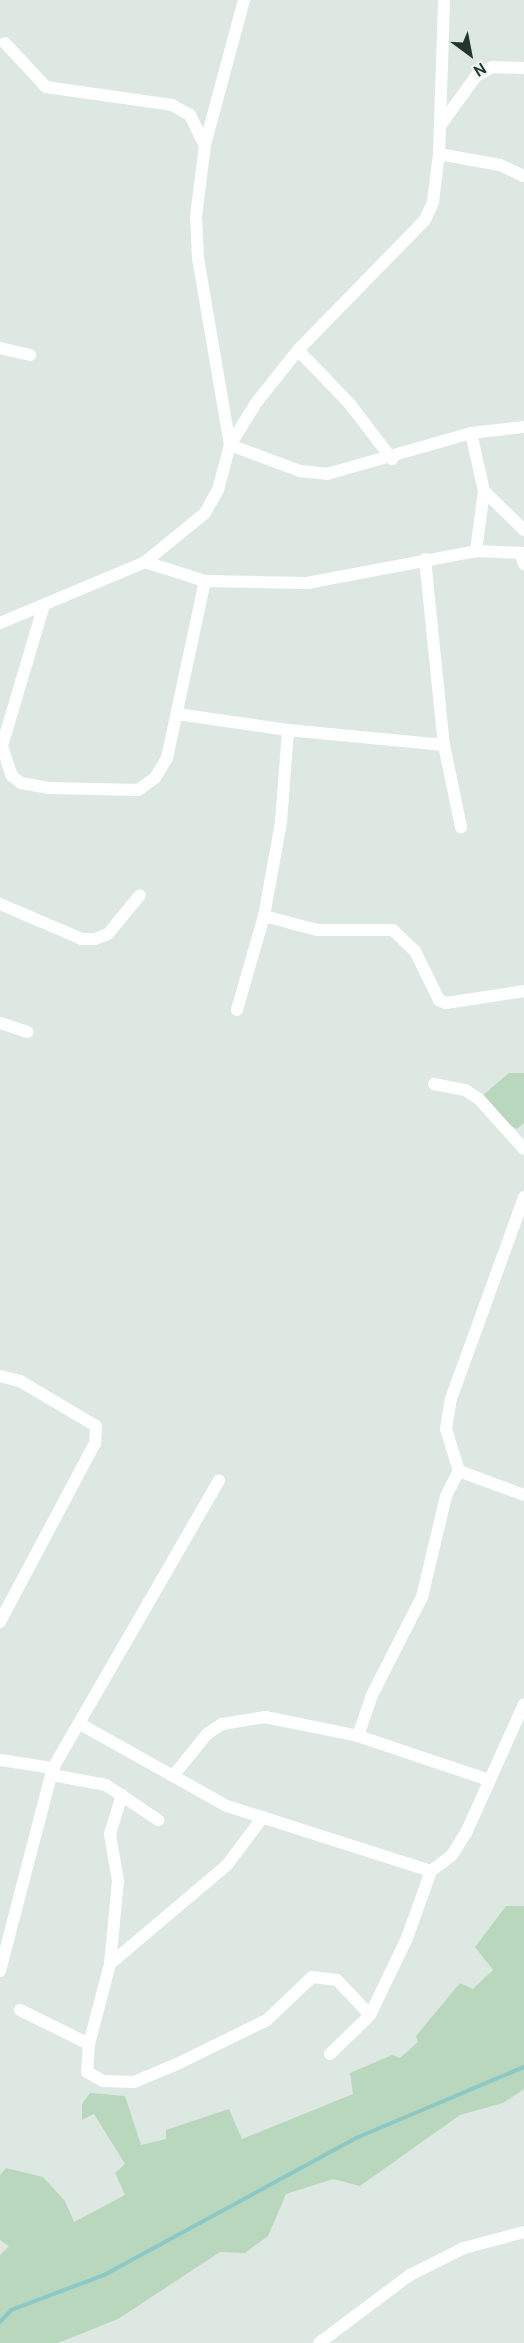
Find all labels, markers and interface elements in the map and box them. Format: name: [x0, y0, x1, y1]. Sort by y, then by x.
north arrow: [440, 24, 500, 84]
text: N: [470, 59, 490, 81]

